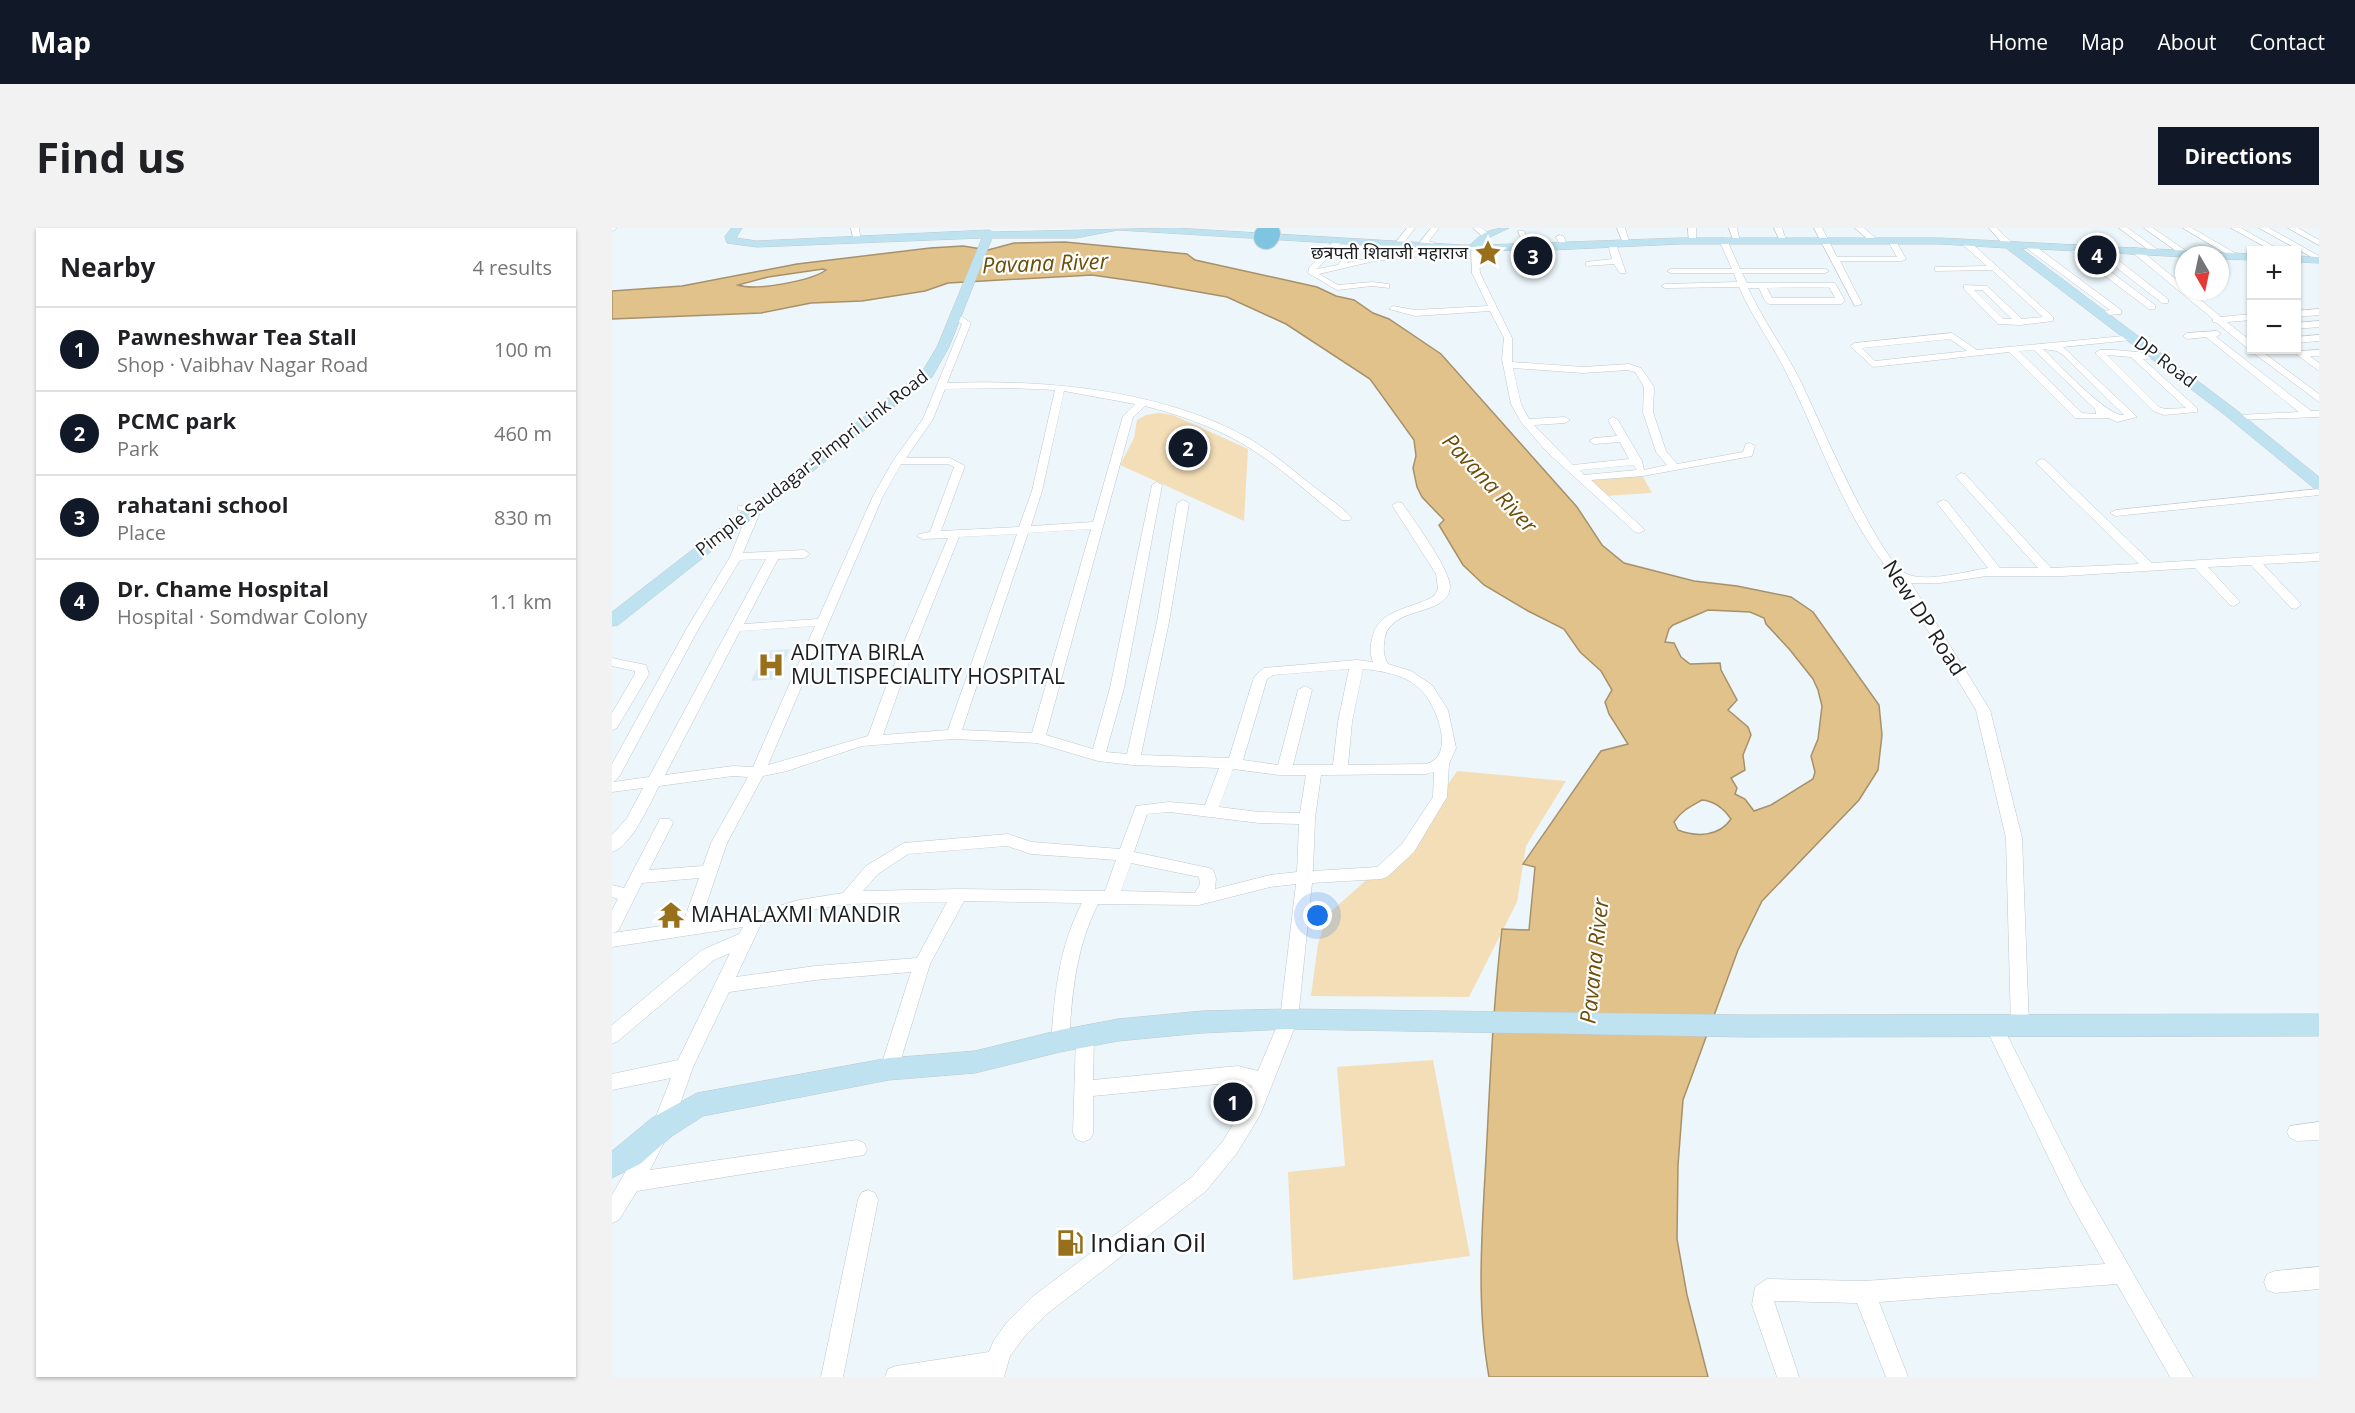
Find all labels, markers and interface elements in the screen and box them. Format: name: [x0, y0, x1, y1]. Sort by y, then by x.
text: Map: [30, 23, 91, 61]
text: Home: [1989, 28, 2048, 56]
text: Map: [2081, 28, 2124, 56]
text: About: [2157, 28, 2217, 56]
text: Contact: [2250, 28, 2325, 56]
button: Directions: [2158, 127, 2319, 185]
text: Find us: [36, 128, 185, 185]
pin: 4: [2078, 232, 2116, 278]
pin: 3: [1514, 234, 1552, 279]
place icon: छत्रपती शिवाजी महाराज: [1473, 238, 1503, 268]
place label: छत्रपती शिवाजी महाराज: [1311, 240, 1469, 264]
water label: Pavana River: [981, 245, 1110, 279]
north arrow: [2175, 246, 2229, 300]
map controls: [2247, 246, 2301, 354]
button: +: [2247, 246, 2301, 300]
text: Nearby: [60, 249, 155, 285]
text: 4 results: [472, 254, 552, 281]
button: −: [2247, 300, 2301, 354]
text: Pawneshwar Tea Stall: [117, 321, 357, 351]
street label: DP Road: [2130, 330, 2201, 392]
text: 1: [74, 336, 85, 363]
text: 100 m: [494, 336, 552, 363]
text: Shop · Vaibhav Nagar Road: [117, 351, 368, 378]
street label: Pimple Saudagar-Pimpri Link Road: [690, 364, 933, 561]
text: PCMC park: [117, 405, 236, 435]
text: 2: [74, 420, 85, 447]
text: 460 m: [494, 420, 552, 447]
pin: 2: [1168, 426, 1208, 470]
water label: Pavana River: [1437, 426, 1546, 540]
text: Park: [117, 435, 159, 462]
text: rahatani school: [117, 489, 288, 519]
text: 3: [74, 504, 85, 531]
text: 830 m: [494, 504, 552, 531]
text: Place: [117, 519, 166, 546]
street label: New DP Road: [1877, 554, 1973, 681]
text: Dr. Chame Hospital: [117, 573, 329, 603]
text: 4: [74, 588, 85, 615]
text: 1.1 km: [490, 588, 552, 615]
text: Hospital · Somdwar Colony: [117, 603, 367, 630]
place label: ADITYA BIRLA MULTISPECIALITY HOSPITAL: [791, 638, 1065, 690]
hospital icon: ADITYA BIRLA MULTISPECIALITY HOSPITAL: [756, 650, 786, 680]
water label: Pavana River: [1571, 895, 1615, 1025]
temple icon: MAHALAXMI MANDIR: [656, 900, 686, 930]
place label: MAHALAXMI MANDIR: [691, 900, 901, 928]
your location: [1303, 901, 1332, 930]
pin: 1: [1214, 1080, 1252, 1124]
place label: Indian Oil: [1090, 1224, 1206, 1260]
fuel station icon: Indian Oil: [1055, 1228, 1085, 1258]

